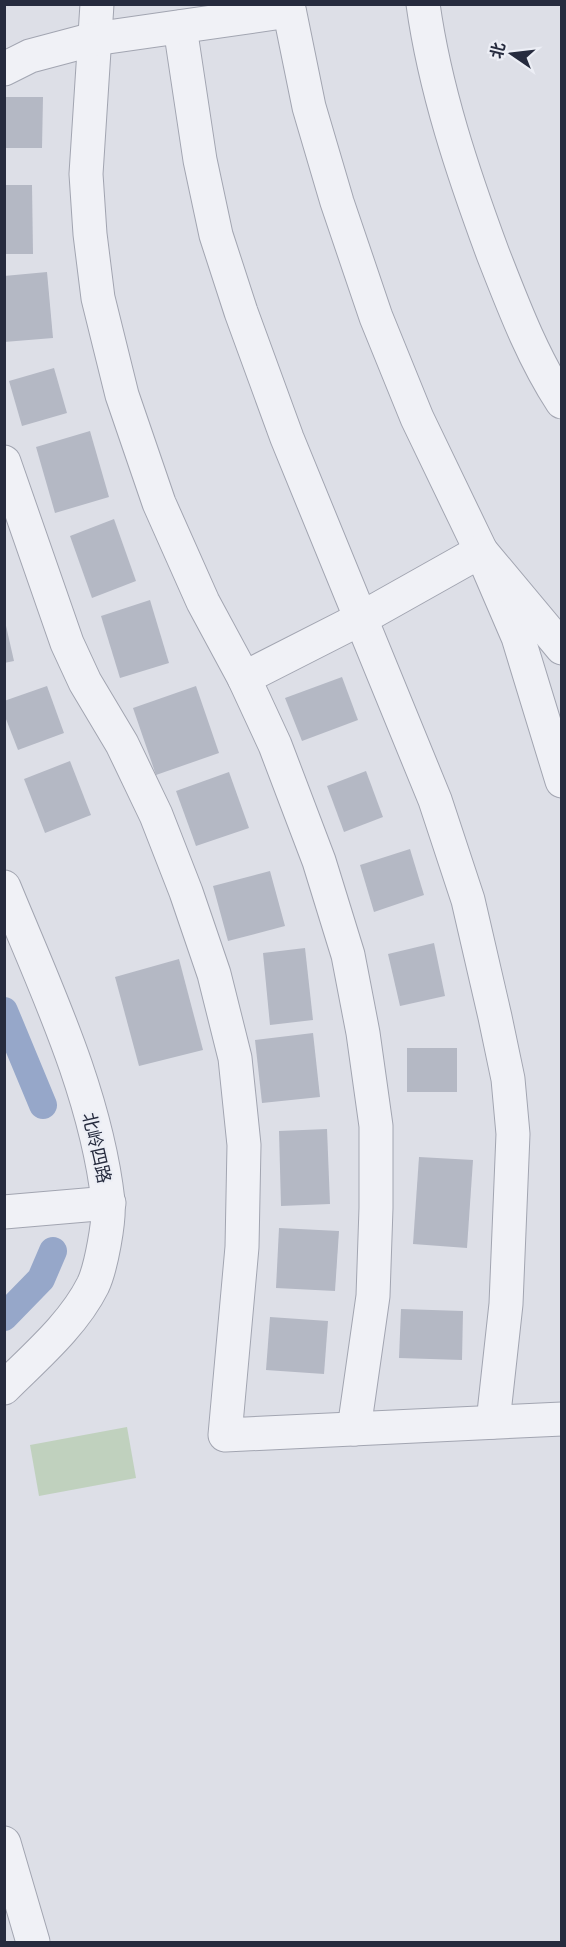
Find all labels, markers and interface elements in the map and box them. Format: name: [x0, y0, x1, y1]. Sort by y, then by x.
north arrow: [482, 24, 542, 84]
text: 北: [486, 40, 511, 61]
street label: 北岭四路: [76, 1110, 116, 1186]

